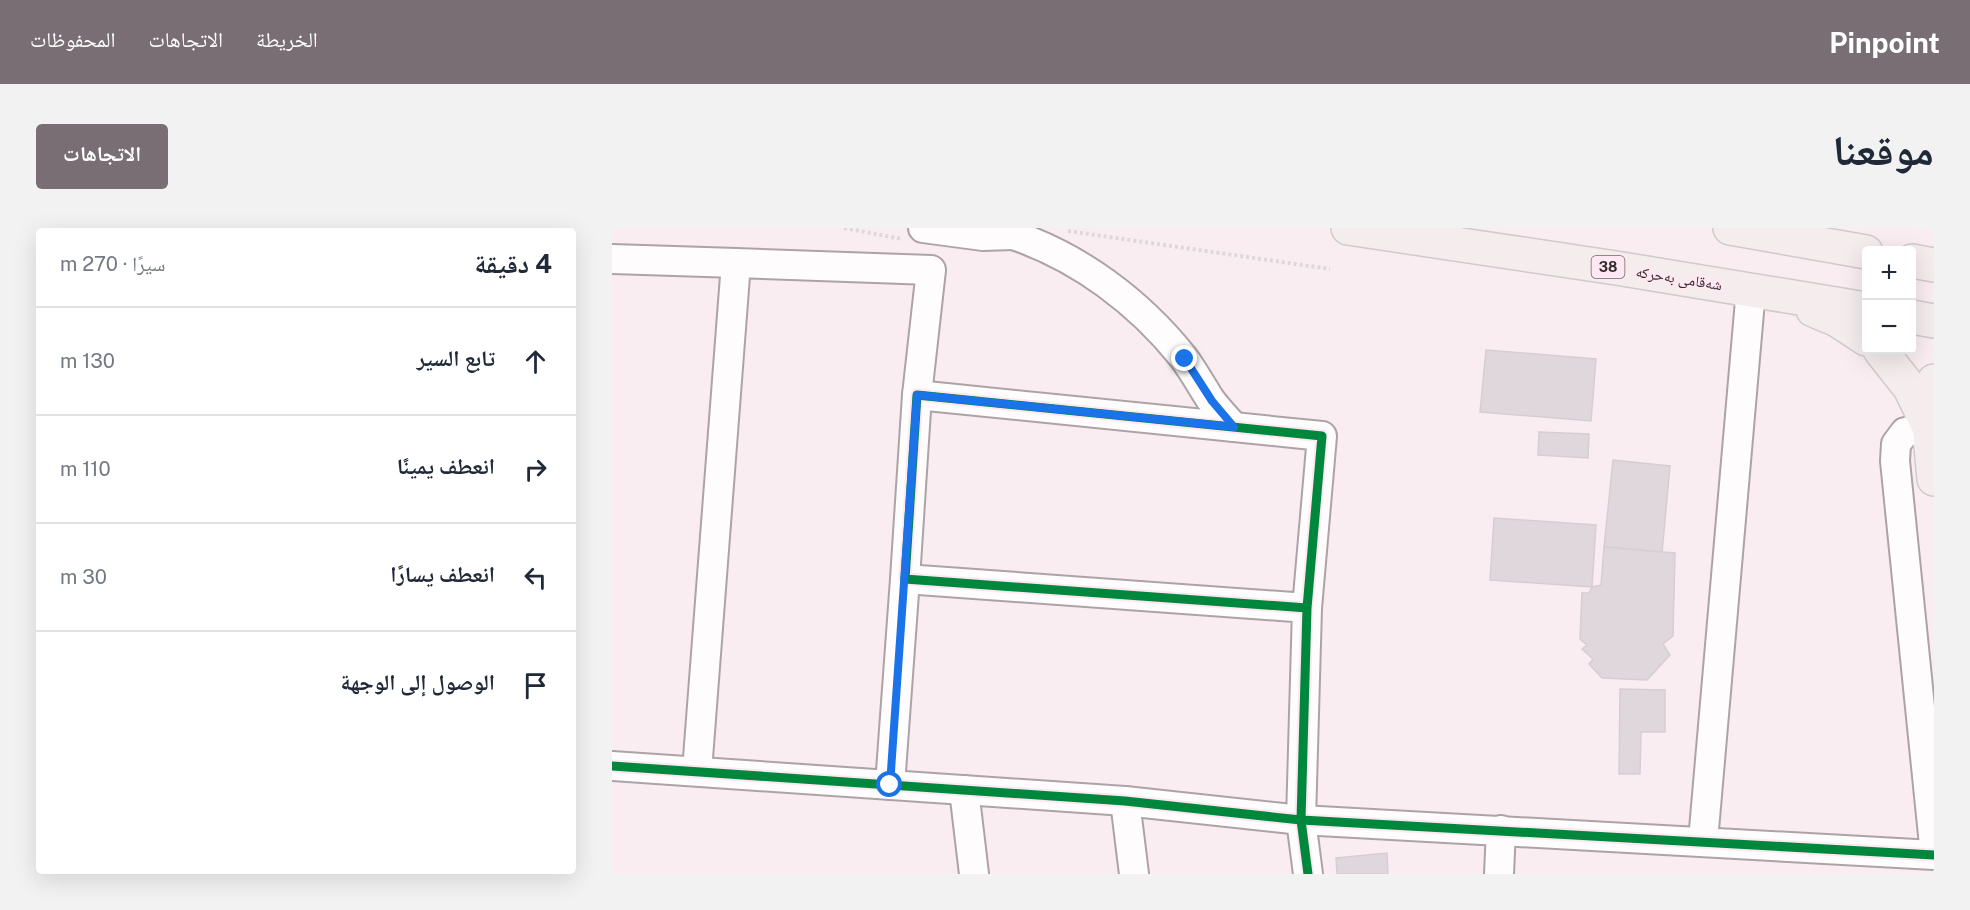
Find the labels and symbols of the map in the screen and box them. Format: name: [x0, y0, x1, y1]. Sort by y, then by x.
road number: 38: [1592, 256, 1624, 278]
street label: شەقامی بەحرکە: [1634, 263, 1723, 295]
route end: [1171, 345, 1197, 371]
route start: [876, 771, 902, 797]

